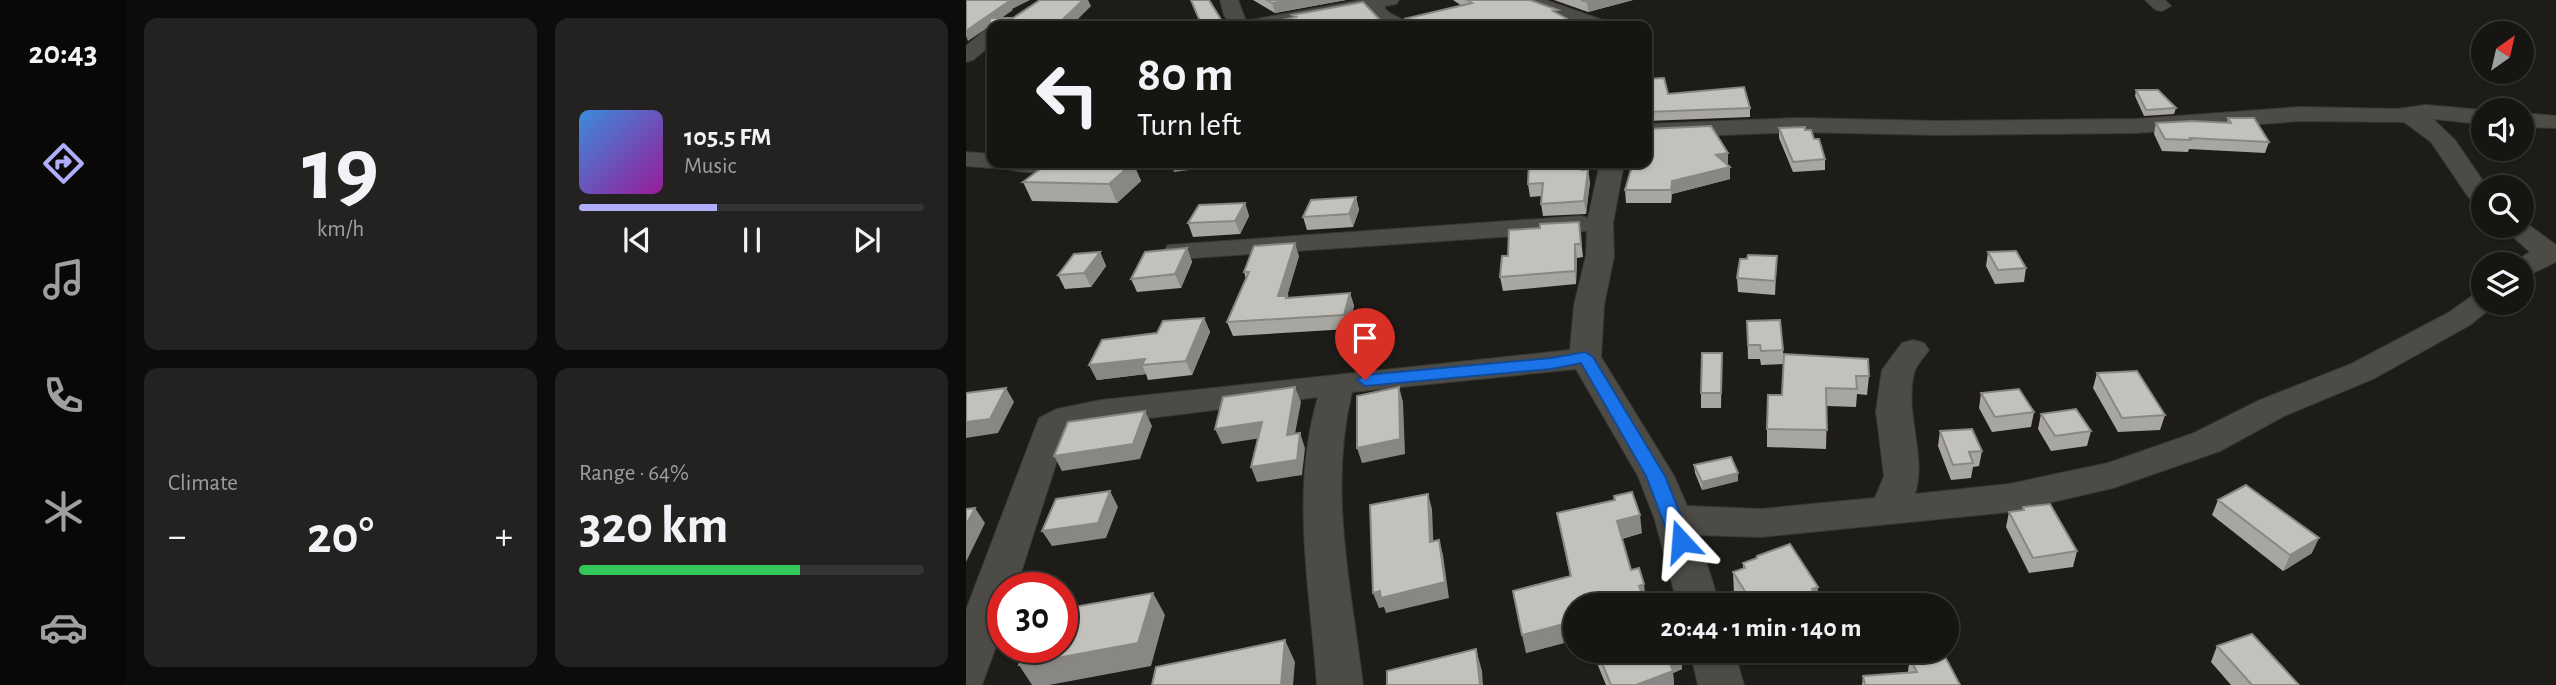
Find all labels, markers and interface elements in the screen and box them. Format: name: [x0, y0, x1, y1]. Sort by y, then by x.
north arrow: [2471, 21, 2534, 84]
map controls: [2471, 21, 2534, 315]
text: 20:43: [29, 37, 97, 69]
icon: left: [1022, 49, 1113, 140]
text: 80 m: [1137, 51, 1234, 100]
button: sound: [2471, 98, 2534, 161]
text: Turn left: [1137, 109, 1241, 141]
text: 105.5 FM: [684, 124, 772, 150]
text: 19: [302, 125, 379, 216]
icon: directions: [39, 139, 88, 188]
text: Music: [684, 155, 736, 178]
button: search: [2471, 175, 2534, 238]
text: km/h: [317, 218, 364, 241]
icon: previous: [618, 221, 656, 259]
icon: pause: [733, 221, 771, 259]
icon: next: [848, 221, 886, 259]
button: layers: [2471, 252, 2534, 315]
icon: music: [39, 255, 88, 304]
pin: [1335, 308, 1395, 380]
icon: arrive: [1346, 319, 1384, 357]
icon: phone: [39, 371, 88, 420]
text: Range · 64%: [579, 462, 689, 485]
text: Climate: [168, 472, 238, 495]
icon: climate: [39, 487, 88, 536]
text: 320 km: [579, 500, 729, 552]
position arrow: [1644, 504, 1718, 578]
text: 20°: [307, 510, 374, 562]
text: −: [168, 518, 186, 556]
text: +: [495, 518, 513, 556]
speed limit sign: 30: [987, 572, 1078, 663]
icon: car: [39, 603, 88, 652]
text: 20:44 · 1 min · 140 m: [1660, 615, 1862, 641]

